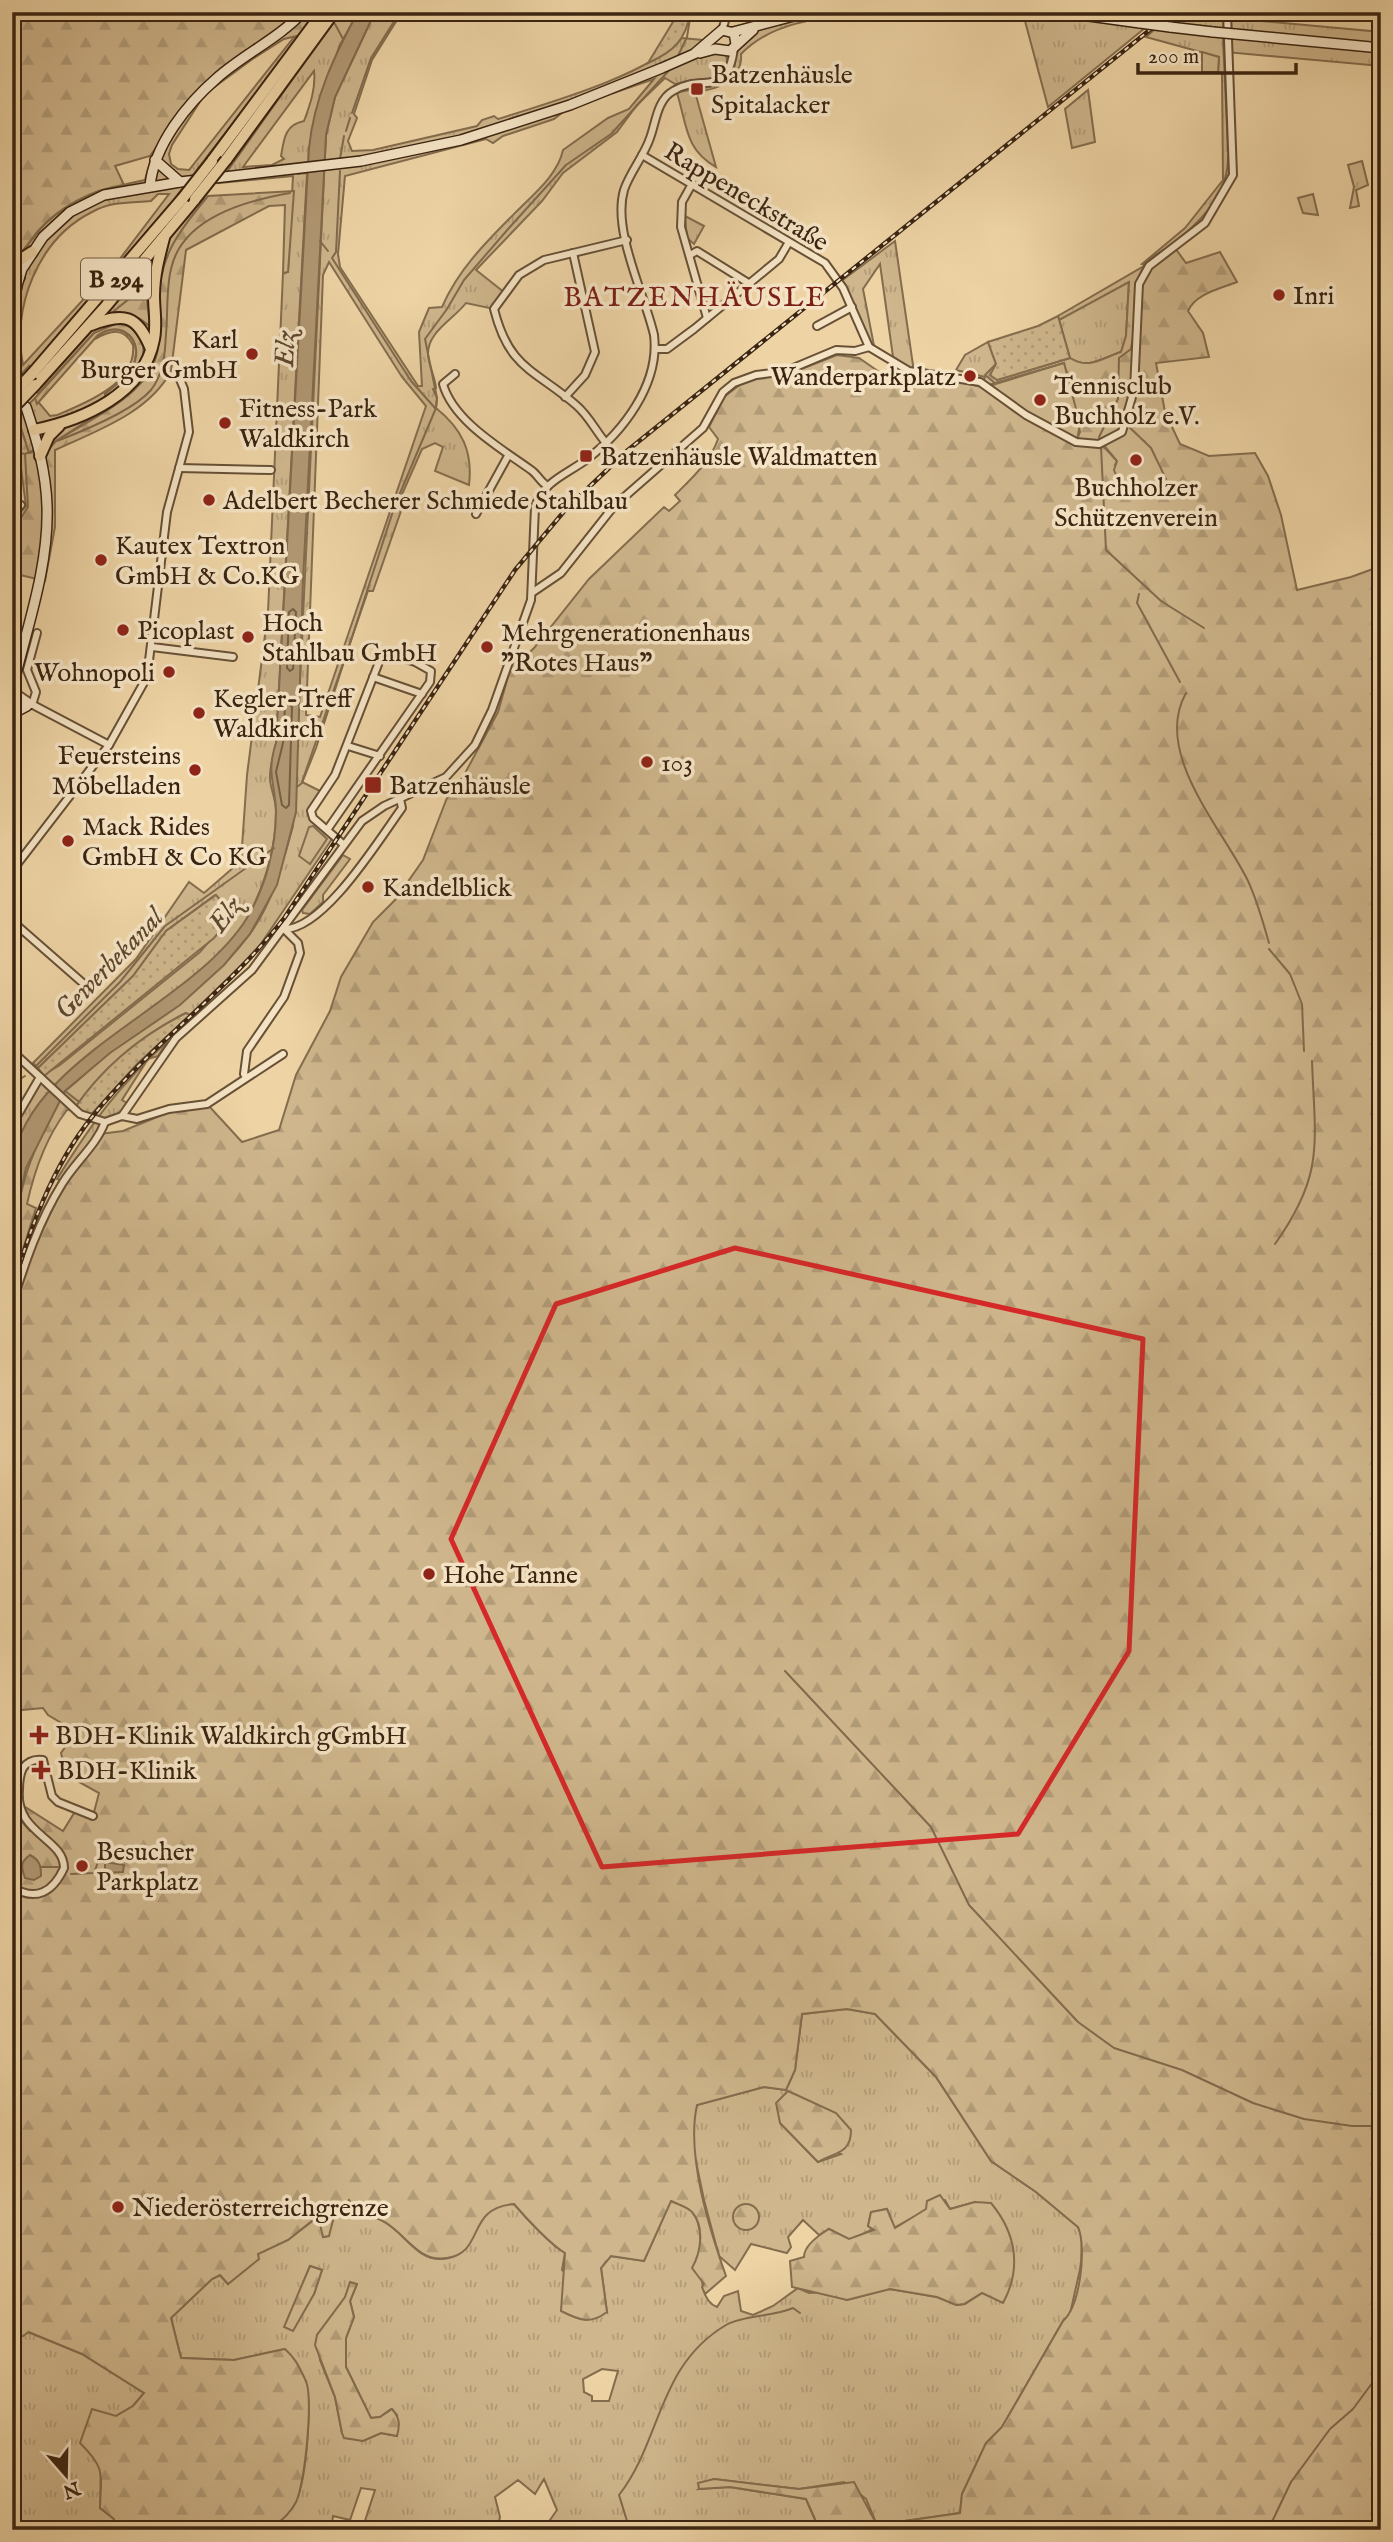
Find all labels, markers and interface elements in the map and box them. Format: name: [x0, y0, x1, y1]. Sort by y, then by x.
scale bar: [1138, 32, 1295, 76]
text: 200 m: [1148, 44, 1199, 71]
place label: Batzenhäusle Spitalacker: [711, 59, 853, 122]
marker: Batzenhäusle Spitalacker: [689, 81, 705, 97]
street label: Rappeneckstraße: [658, 135, 835, 259]
road number: B 294: [81, 258, 151, 300]
place label: Inri: [1293, 280, 1335, 313]
district label: BATZENHÄUSLE: [563, 281, 827, 316]
marker: Inri: [1271, 287, 1287, 303]
place label: Karl Burger GmbH: [80, 324, 239, 387]
water label: Elz: [268, 327, 305, 369]
marker: Karl Burger GmbH: [244, 346, 260, 362]
place label: Wanderparkplatz: [770, 361, 956, 394]
marker: Wanderparkplatz: [962, 368, 978, 384]
place label: Tennisclub Buchholz e.V.: [1054, 370, 1199, 433]
marker: Tennisclub Buchholz e.V.: [1032, 392, 1048, 408]
place label: Fitness-Park Waldkirch: [239, 393, 378, 456]
marker: Fitness-Park Waldkirch: [217, 415, 233, 431]
place label: Batzenhäusle Waldmatten: [600, 441, 878, 474]
marker: Batzenhäusle Waldmatten: [578, 448, 594, 464]
marker: Buchholzer Schützenverein: [1128, 452, 1144, 468]
place label: Buchholzer Schützenverein: [1054, 472, 1218, 535]
place label: Adelbert Becherer Schmiede Stahlbau: [222, 485, 628, 518]
marker: Adelbert Becherer Schmiede Stahlbau: [201, 492, 217, 508]
place label: Kautex Textron GmbH & Co.KG: [115, 530, 300, 593]
marker: Kautex Textron GmbH & Co.KG: [93, 552, 109, 568]
place label: Hoch Stahlbau GmbH: [262, 607, 437, 670]
place label: Picoplast: [137, 615, 235, 648]
place label: Mehrgenerationenhaus "Rotes Haus": [501, 617, 750, 680]
marker: Picoplast: [115, 622, 131, 638]
marker: Hoch Stahlbau GmbH: [240, 629, 256, 645]
marker: Mehrgenerationenhaus "Rotes Haus": [479, 639, 495, 655]
place label: Wohnopoli: [34, 657, 155, 690]
marker: Wohnopoli: [161, 664, 177, 680]
place label: Kegler-Treff Waldkirch: [213, 683, 355, 746]
marker: Kegler-Treff Waldkirch: [191, 705, 207, 721]
place label: Feuersteins Möbelladen: [52, 740, 181, 803]
place label: 103: [661, 747, 693, 780]
marker: 103: [639, 754, 655, 770]
marker: Feuersteins Möbelladen: [187, 762, 203, 778]
place label: Batzenhäusle: [389, 770, 531, 803]
marker: Batzenhäusle: [363, 775, 383, 795]
place label: Mack Rides GmbH & Co KG: [82, 811, 267, 874]
marker: Mack Rides GmbH & Co KG: [60, 833, 76, 849]
place label: Kandelblick: [382, 872, 513, 905]
marker: Kandelblick: [360, 879, 376, 895]
water label: Elz: [201, 888, 253, 941]
water label: Gewerbekanal: [48, 900, 173, 1028]
place label: Hohe Tanne: [443, 1559, 578, 1592]
marker: Hohe Tanne: [421, 1566, 437, 1582]
place label: BDH-Klinik Waldkirch gGmbH: [55, 1720, 407, 1753]
marker: BDH-Klinik Waldkirch gGmbH: [29, 1725, 49, 1745]
place label: BDH-Klinik: [57, 1755, 198, 1788]
marker: BDH-Klinik: [31, 1760, 51, 1780]
place label: Besucher Parkplatz: [96, 1836, 199, 1899]
marker: Besucher Parkplatz: [74, 1858, 90, 1874]
place label: Niederösterreichgrenze: [132, 2192, 389, 2225]
marker: Niederösterreichgrenze: [110, 2199, 126, 2215]
north arrow: [32, 2440, 102, 2510]
text: N: [59, 2475, 84, 2503]

